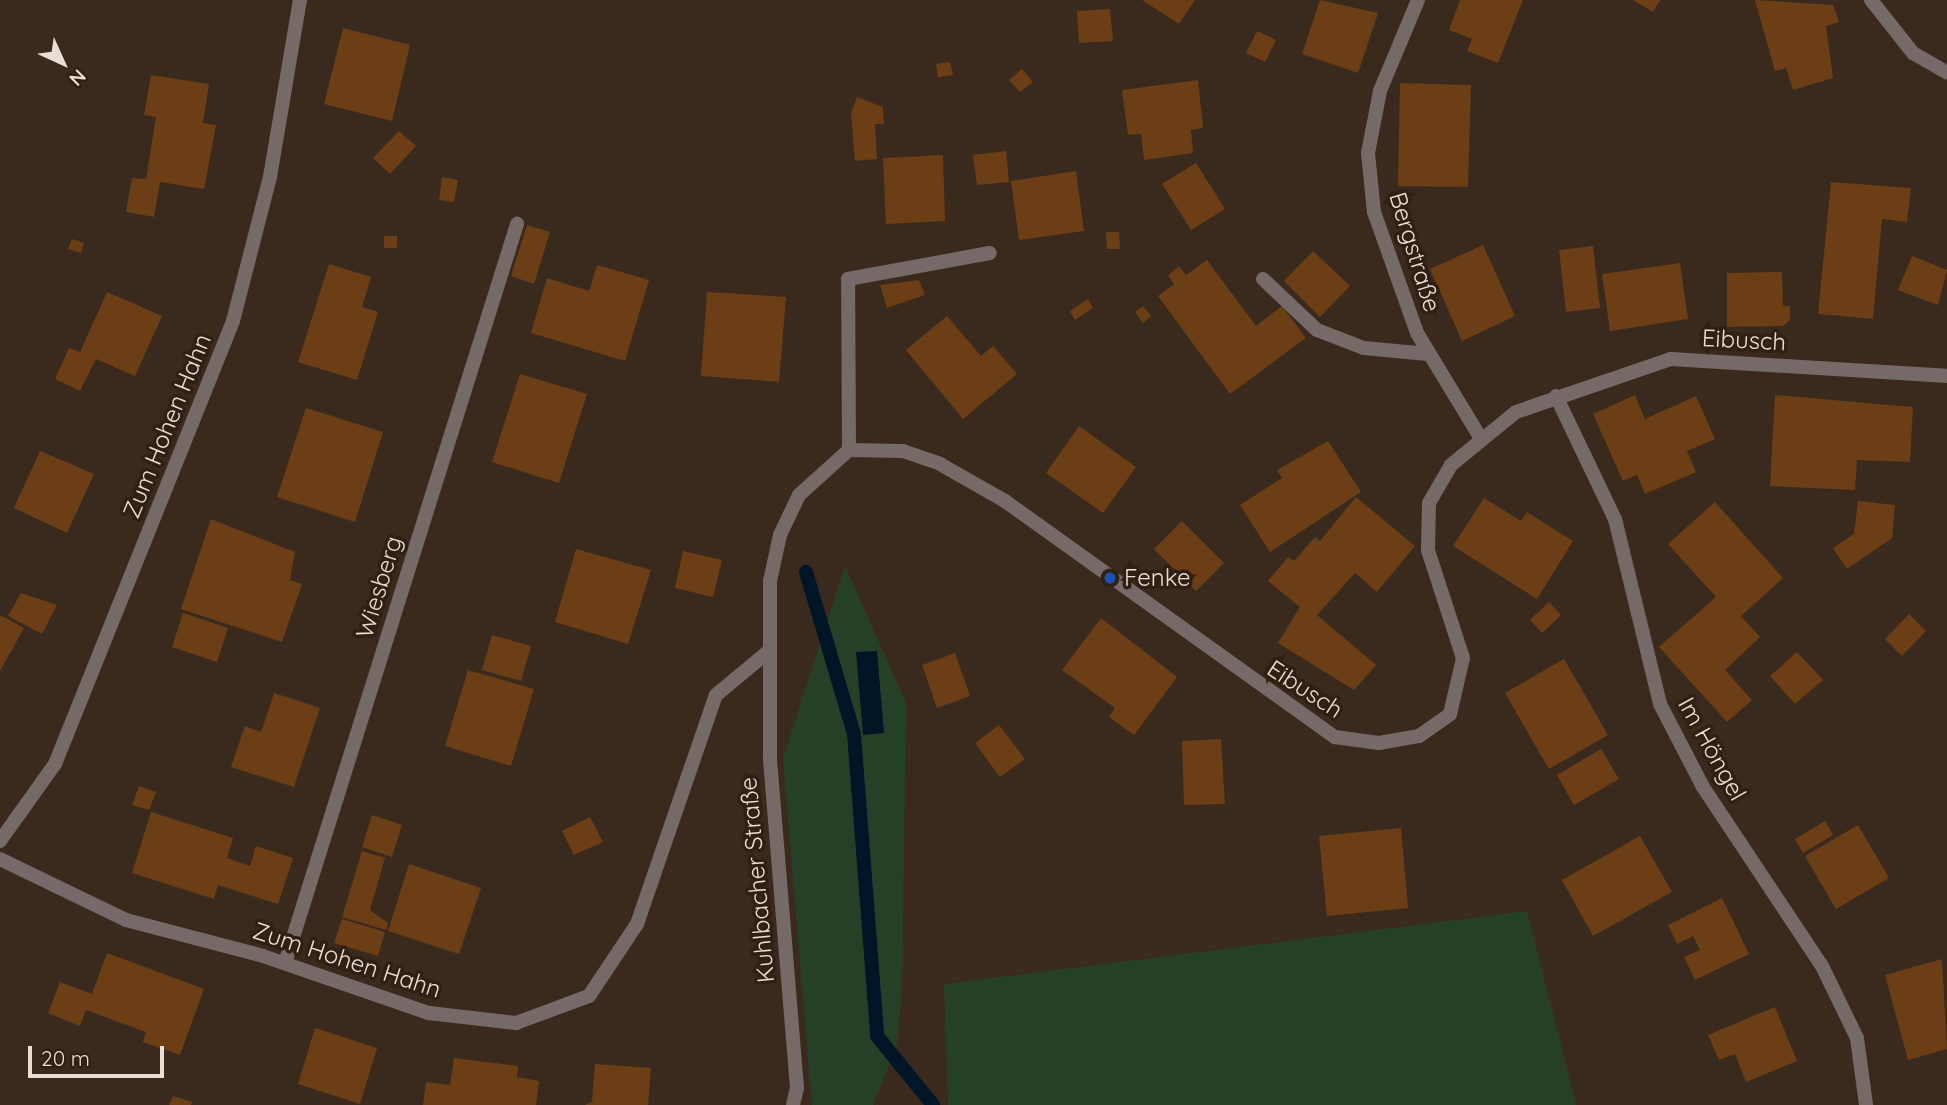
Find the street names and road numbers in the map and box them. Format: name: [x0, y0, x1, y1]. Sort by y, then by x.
street label: Bergstraße: [1383, 189, 1447, 315]
street label: Eibusch: [1701, 323, 1787, 357]
street label: Zum Hohen Hahn: [117, 330, 217, 522]
street label: Wiesberg: [350, 533, 408, 641]
street label: Eibusch: [1262, 654, 1348, 724]
street label: Im Höngel: [1672, 692, 1752, 806]
street label: Kuhlbacher Straße: [734, 776, 780, 984]
street label: Zum Hohen Hahn: [249, 916, 445, 1004]

